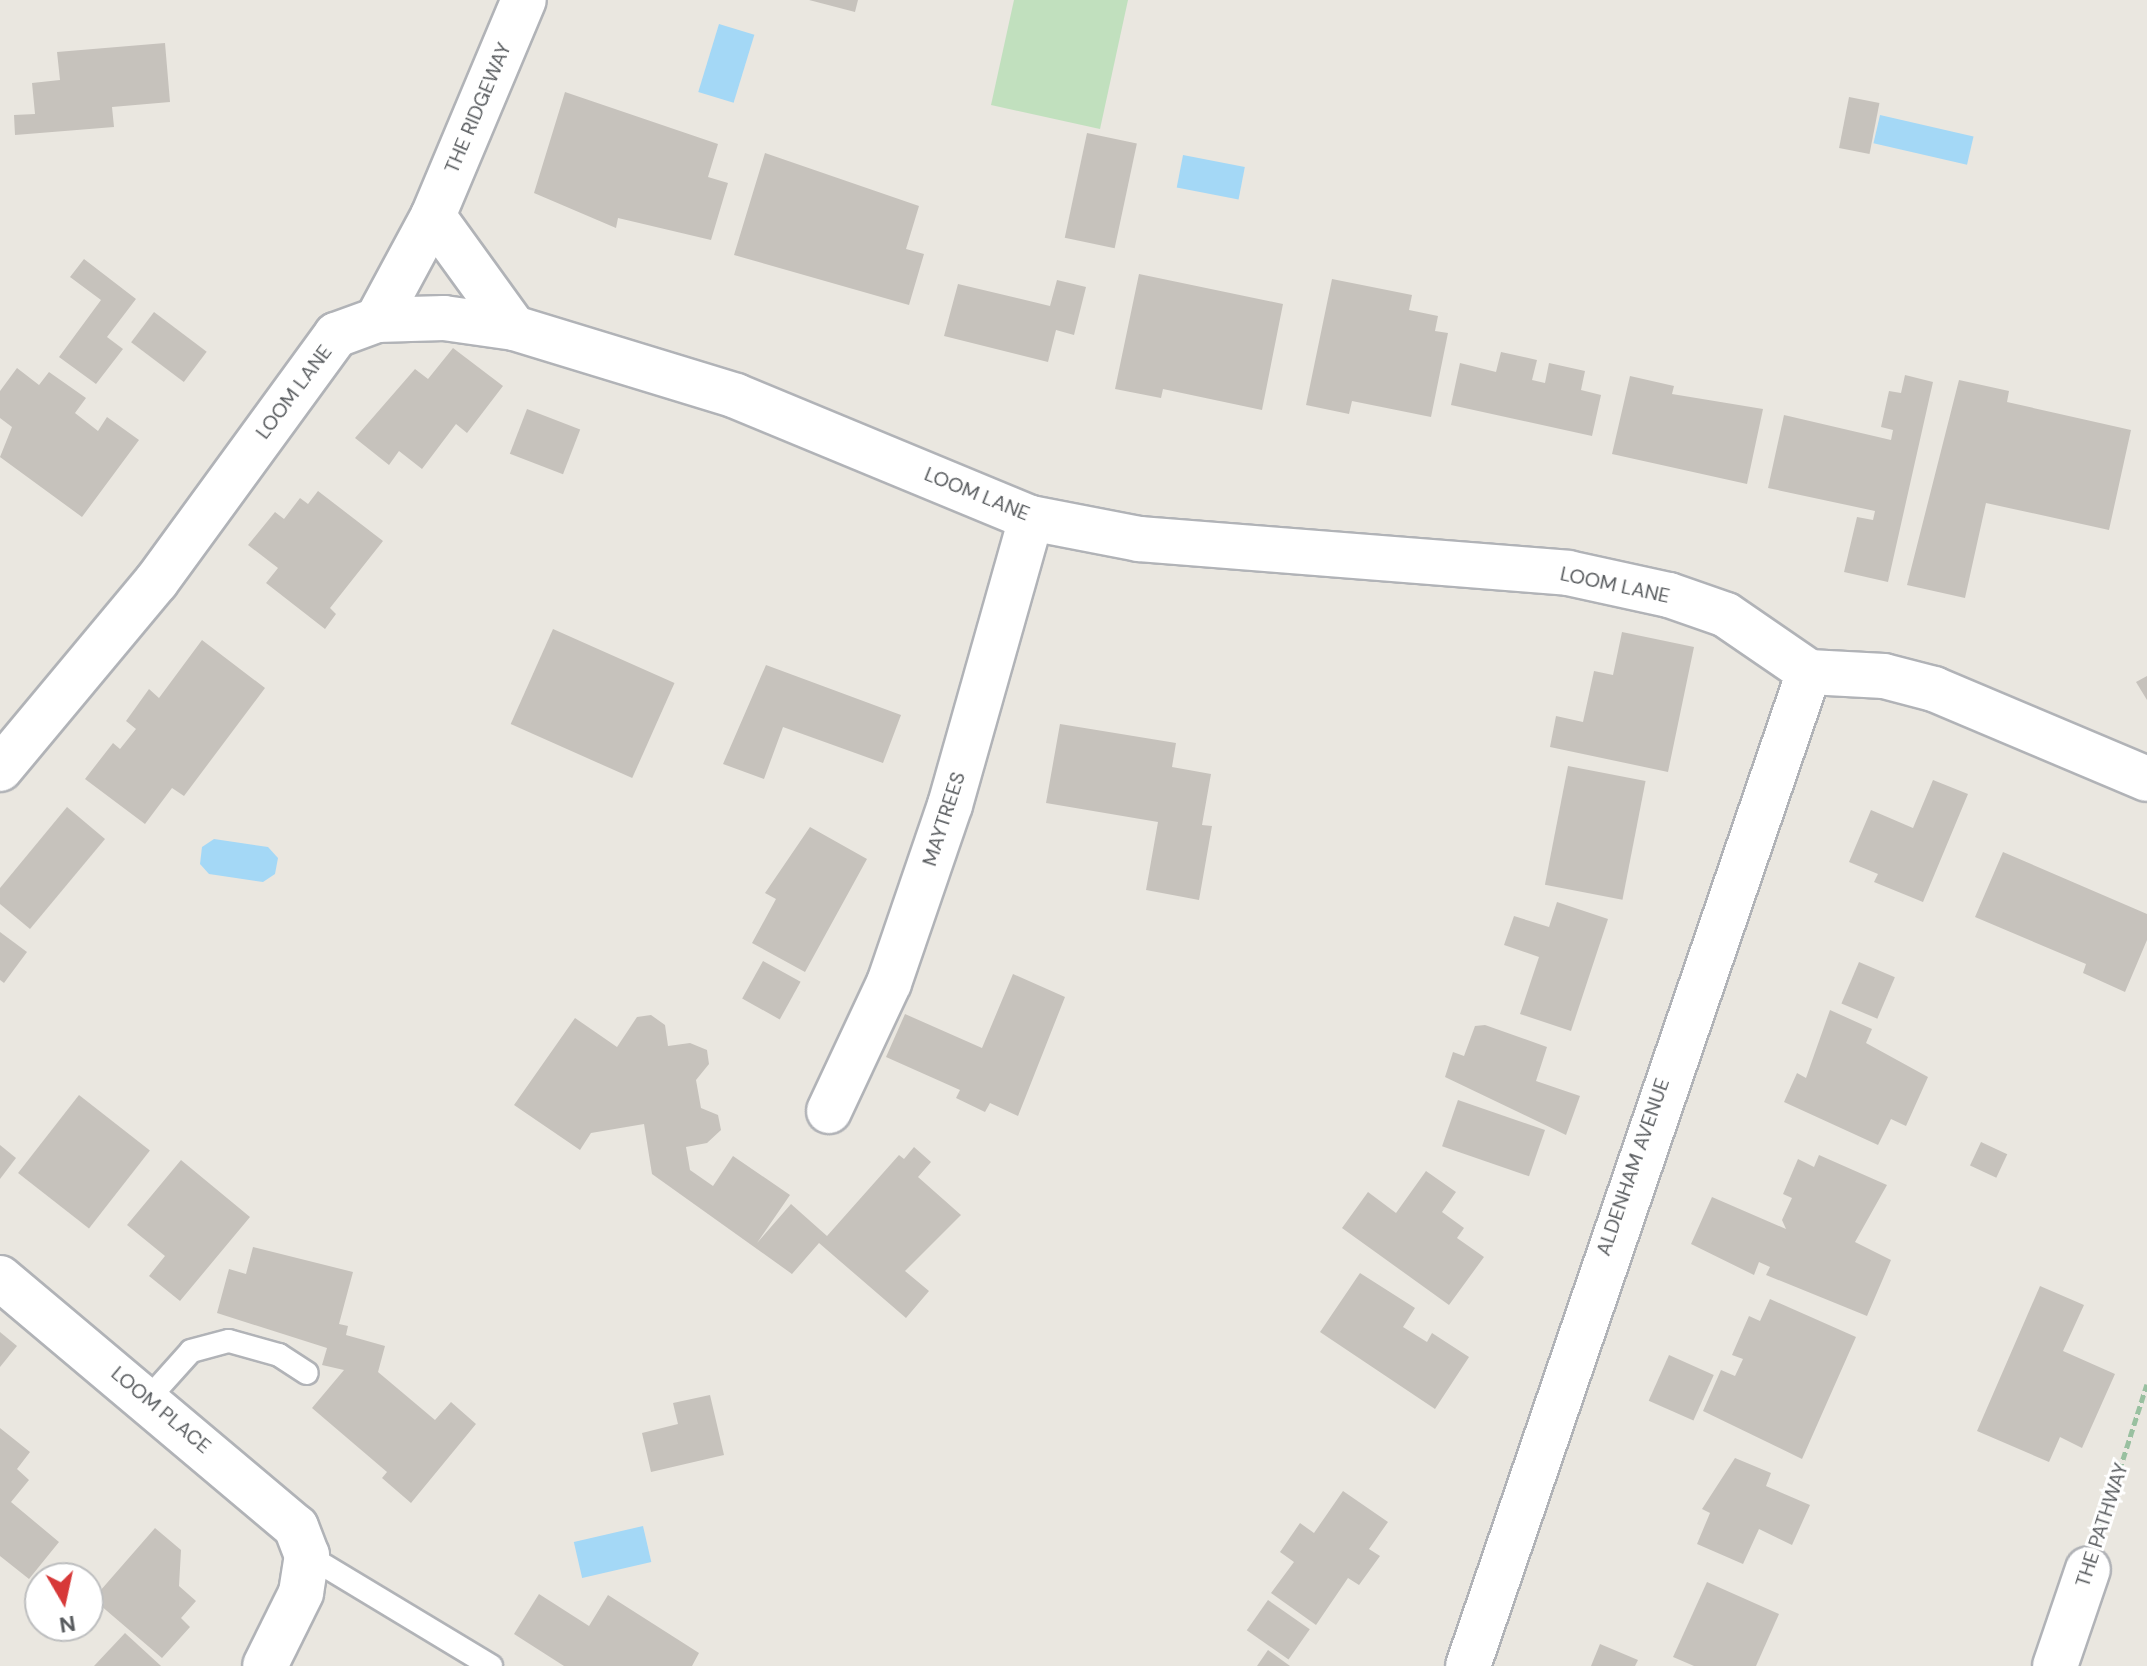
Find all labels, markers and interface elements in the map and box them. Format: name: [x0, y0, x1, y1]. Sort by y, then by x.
street label: THE RIDGEWAY: [440, 39, 516, 177]
street label: LOOM LANE: [251, 340, 337, 444]
street label: LOOM LANE: [921, 462, 1033, 526]
street label: LOOM LANE: [1558, 562, 1672, 608]
street label: MAYTREES: [918, 769, 970, 869]
street label: ALDENHAM AVENUE: [1591, 1075, 1675, 1259]
street label: LOOM PLACE: [106, 1361, 216, 1459]
street label: THE PATHWAY: [2071, 1460, 2133, 1590]
north arrow: [24, 1562, 104, 1642]
text: N: [57, 1609, 78, 1640]

